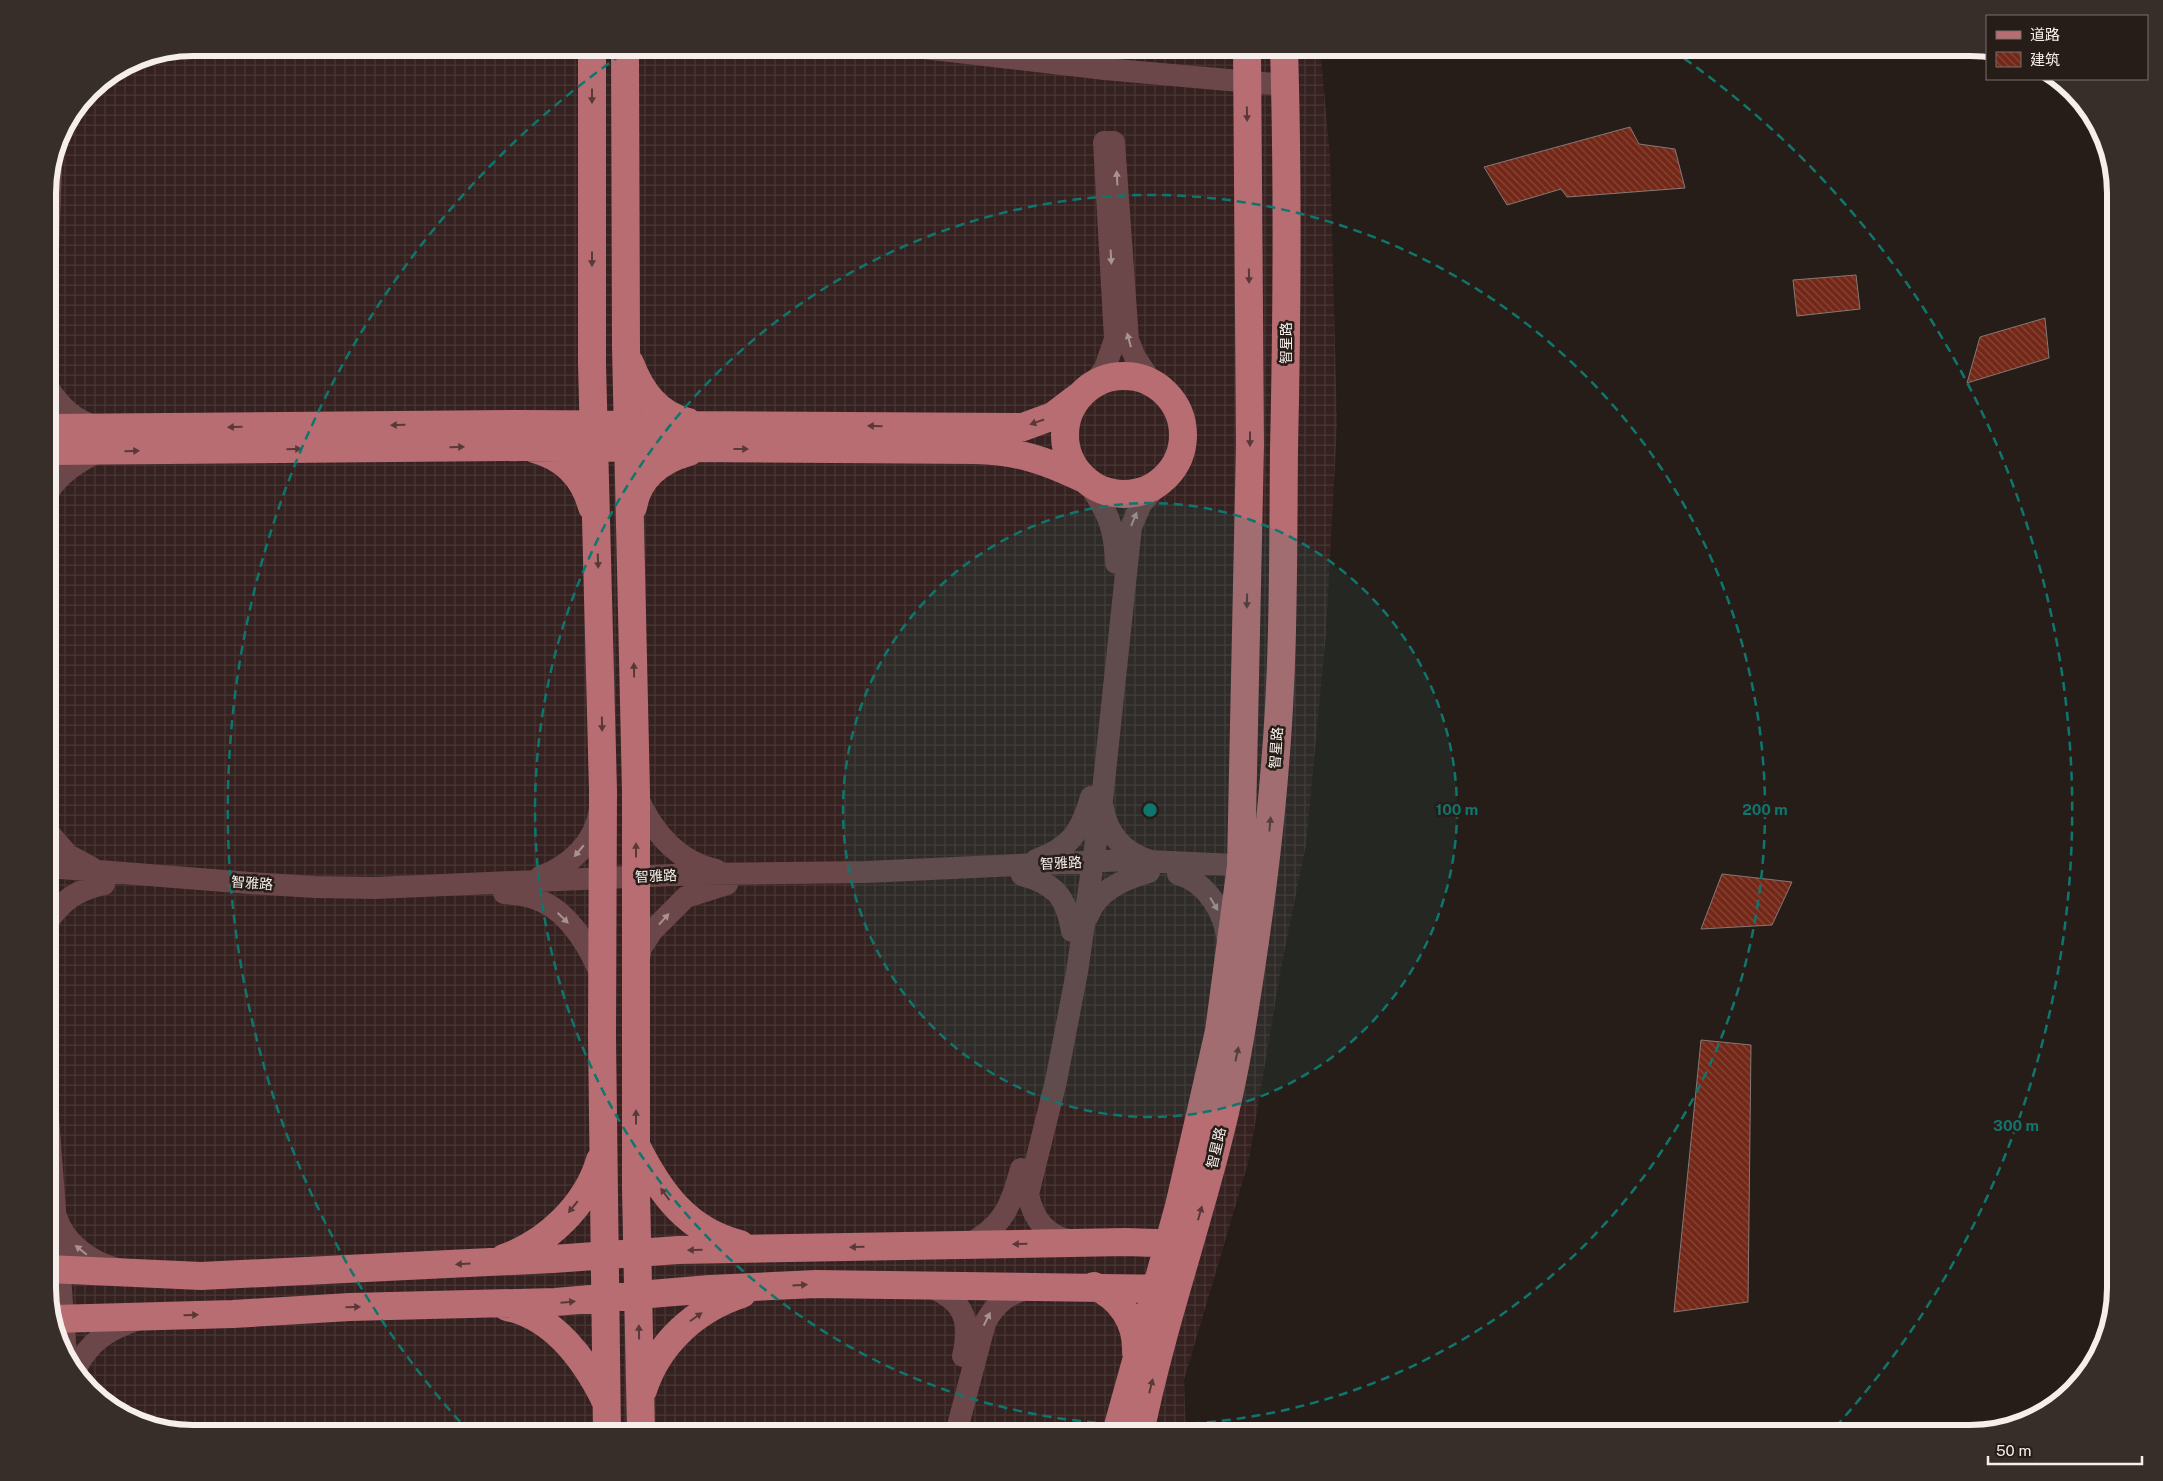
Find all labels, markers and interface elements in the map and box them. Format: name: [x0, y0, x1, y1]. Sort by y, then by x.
legend: [1986, 15, 2148, 80]
text: 道路: [2030, 26, 2060, 43]
text: 建筑: [2030, 51, 2060, 68]
one-way arrow: [588, 88, 596, 104]
one-way arrow: [1243, 106, 1251, 122]
one-way arrow: [1112, 170, 1120, 186]
one-way arrow: [1107, 249, 1115, 265]
one-way arrow: [588, 251, 596, 267]
one-way arrow: [1245, 268, 1253, 284]
street label: 智星路: [1278, 322, 1294, 364]
one-way arrow: [1125, 333, 1133, 348]
one-way arrow: [1029, 418, 1044, 426]
one-way arrow: [390, 421, 406, 429]
one-way arrow: [867, 422, 883, 430]
one-way arrow: [227, 423, 243, 431]
one-way arrow: [1246, 431, 1254, 447]
one-way arrow: [449, 443, 465, 451]
one-way arrow: [286, 445, 302, 453]
one-way arrow: [734, 445, 750, 453]
one-way arrow: [124, 447, 140, 455]
one-way arrow: [1131, 512, 1139, 526]
one-way arrow: [594, 553, 602, 569]
one-way arrow: [1243, 593, 1251, 609]
one-way arrow: [629, 662, 637, 678]
one-way arrow: [598, 716, 606, 732]
street label: 智星路: [1267, 726, 1285, 770]
centre of rings: [1141, 801, 1159, 819]
text: 100 m: [1436, 801, 1478, 818]
text: 200 m: [1742, 801, 1788, 818]
one-way arrow: [1266, 816, 1274, 832]
one-way arrow: [632, 842, 640, 858]
one-way arrow: [573, 845, 584, 858]
street label: 智雅路: [1040, 854, 1082, 872]
street label: 智雅路: [635, 867, 677, 885]
street label: 智雅路: [230, 874, 274, 892]
one-way arrow: [1210, 897, 1219, 910]
one-way arrow: [557, 912, 569, 924]
one-way arrow: [658, 912, 669, 925]
one-way arrow: [1233, 1047, 1241, 1062]
one-way arrow: [632, 1109, 640, 1125]
text: 300 m: [1993, 1117, 2039, 1134]
street label: 智星路: [1203, 1126, 1229, 1170]
one-way arrow: [659, 1188, 670, 1201]
one-way arrow: [568, 1201, 579, 1214]
one-way arrow: [1196, 1205, 1204, 1220]
one-way arrow: [1011, 1240, 1027, 1248]
one-way arrow: [849, 1243, 865, 1251]
one-way arrow: [74, 1244, 87, 1255]
one-way arrow: [686, 1246, 702, 1254]
one-way arrow: [454, 1260, 470, 1268]
one-way arrow: [792, 1280, 808, 1288]
one-way arrow: [560, 1297, 576, 1305]
one-way arrow: [345, 1303, 361, 1311]
one-way arrow: [183, 1311, 199, 1319]
one-way arrow: [689, 1312, 703, 1322]
one-way arrow: [983, 1312, 991, 1326]
one-way arrow: [635, 1324, 643, 1340]
one-way arrow: [1148, 1379, 1156, 1394]
scale bar: [1988, 1434, 2142, 1466]
text: 50 m: [1996, 1442, 2031, 1459]

